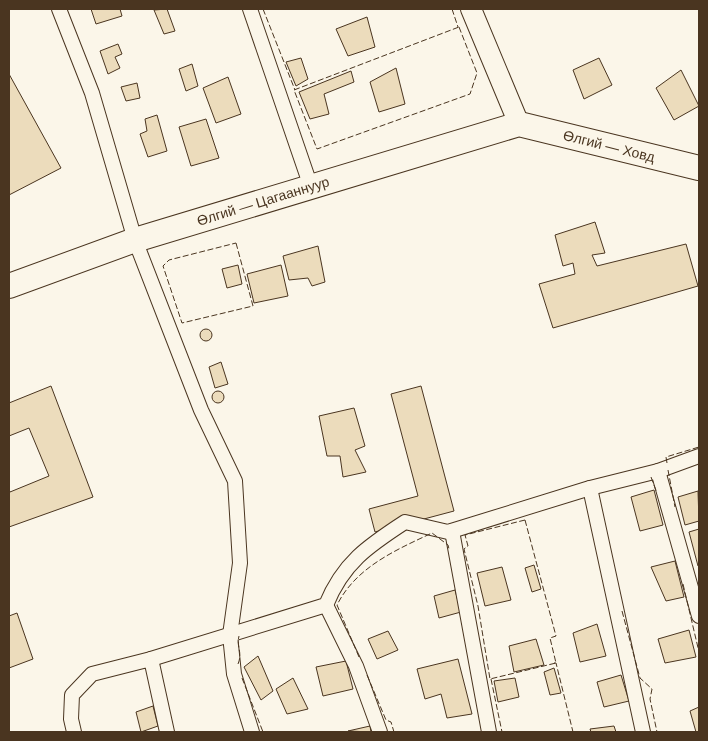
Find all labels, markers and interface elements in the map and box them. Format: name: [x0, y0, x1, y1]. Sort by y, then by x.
street label: Өлгий — Ховд: [561, 127, 657, 165]
street label: Өлгий — Цагааннуур: [195, 173, 331, 229]

